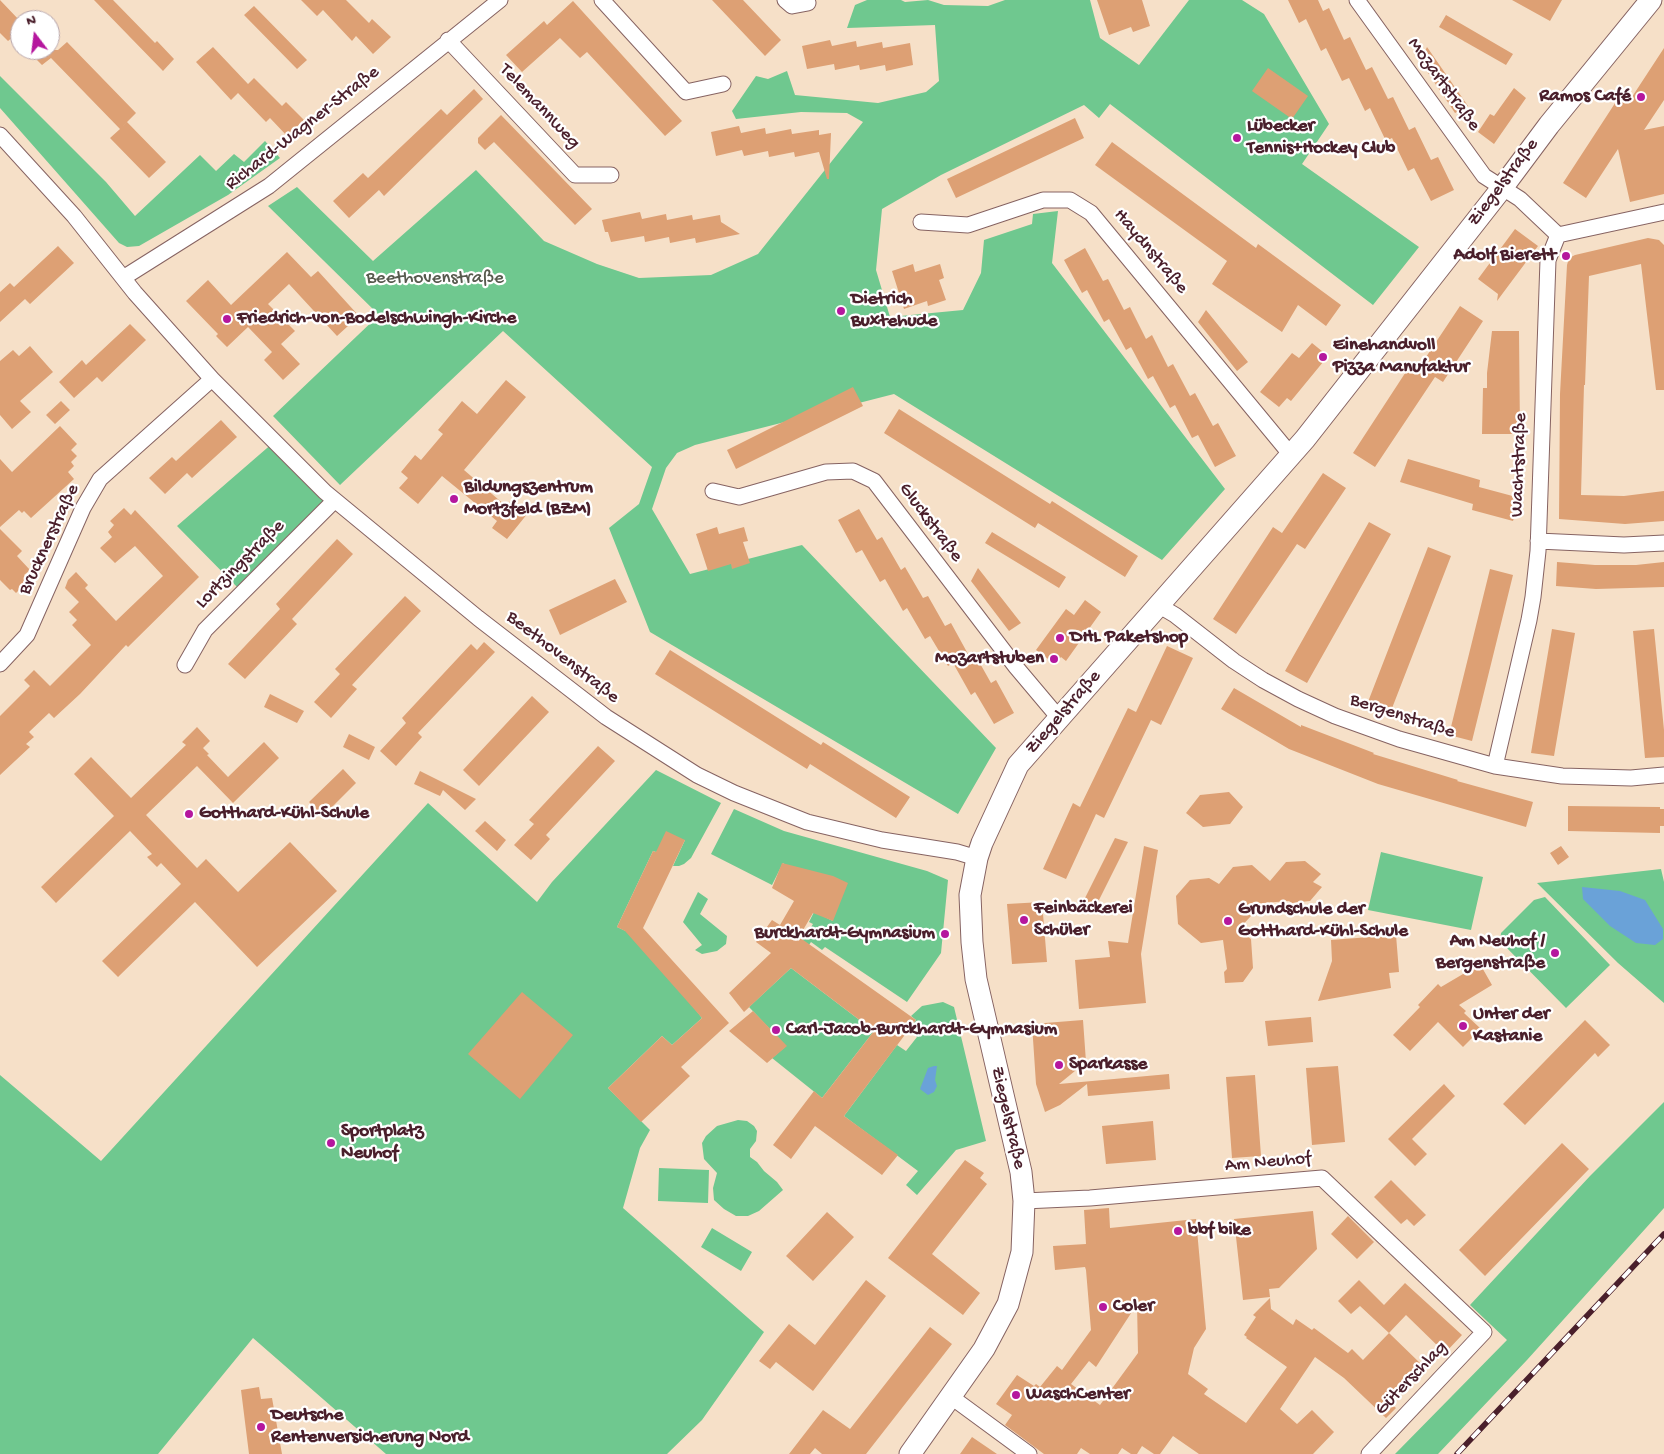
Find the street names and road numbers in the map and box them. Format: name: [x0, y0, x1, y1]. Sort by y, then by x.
street label: Mozartstraße: [1401, 34, 1485, 136]
street label: Telemannweg: [494, 60, 584, 154]
street label: Richard-Wagner-Straße: [221, 62, 385, 196]
street label: Ziegelstraße: [1463, 134, 1545, 232]
street label: Haydnstraße: [1108, 205, 1192, 299]
street label: Wachtstraße: [1507, 412, 1533, 518]
street label: Gluckstraße: [893, 479, 967, 567]
street label: Brucknerstraße: [14, 481, 86, 599]
street label: Lortzingstraße: [192, 516, 290, 614]
street label: Beethovenstraße: [501, 607, 623, 709]
street label: Ziegelstraße: [1021, 666, 1107, 760]
street label: Bergenstraße: [1347, 689, 1457, 745]
street label: Ziegelstraße: [984, 1065, 1030, 1171]
street label: Am Neuhof: [1224, 1148, 1312, 1178]
street label: Güterschlag: [1371, 1337, 1453, 1421]

